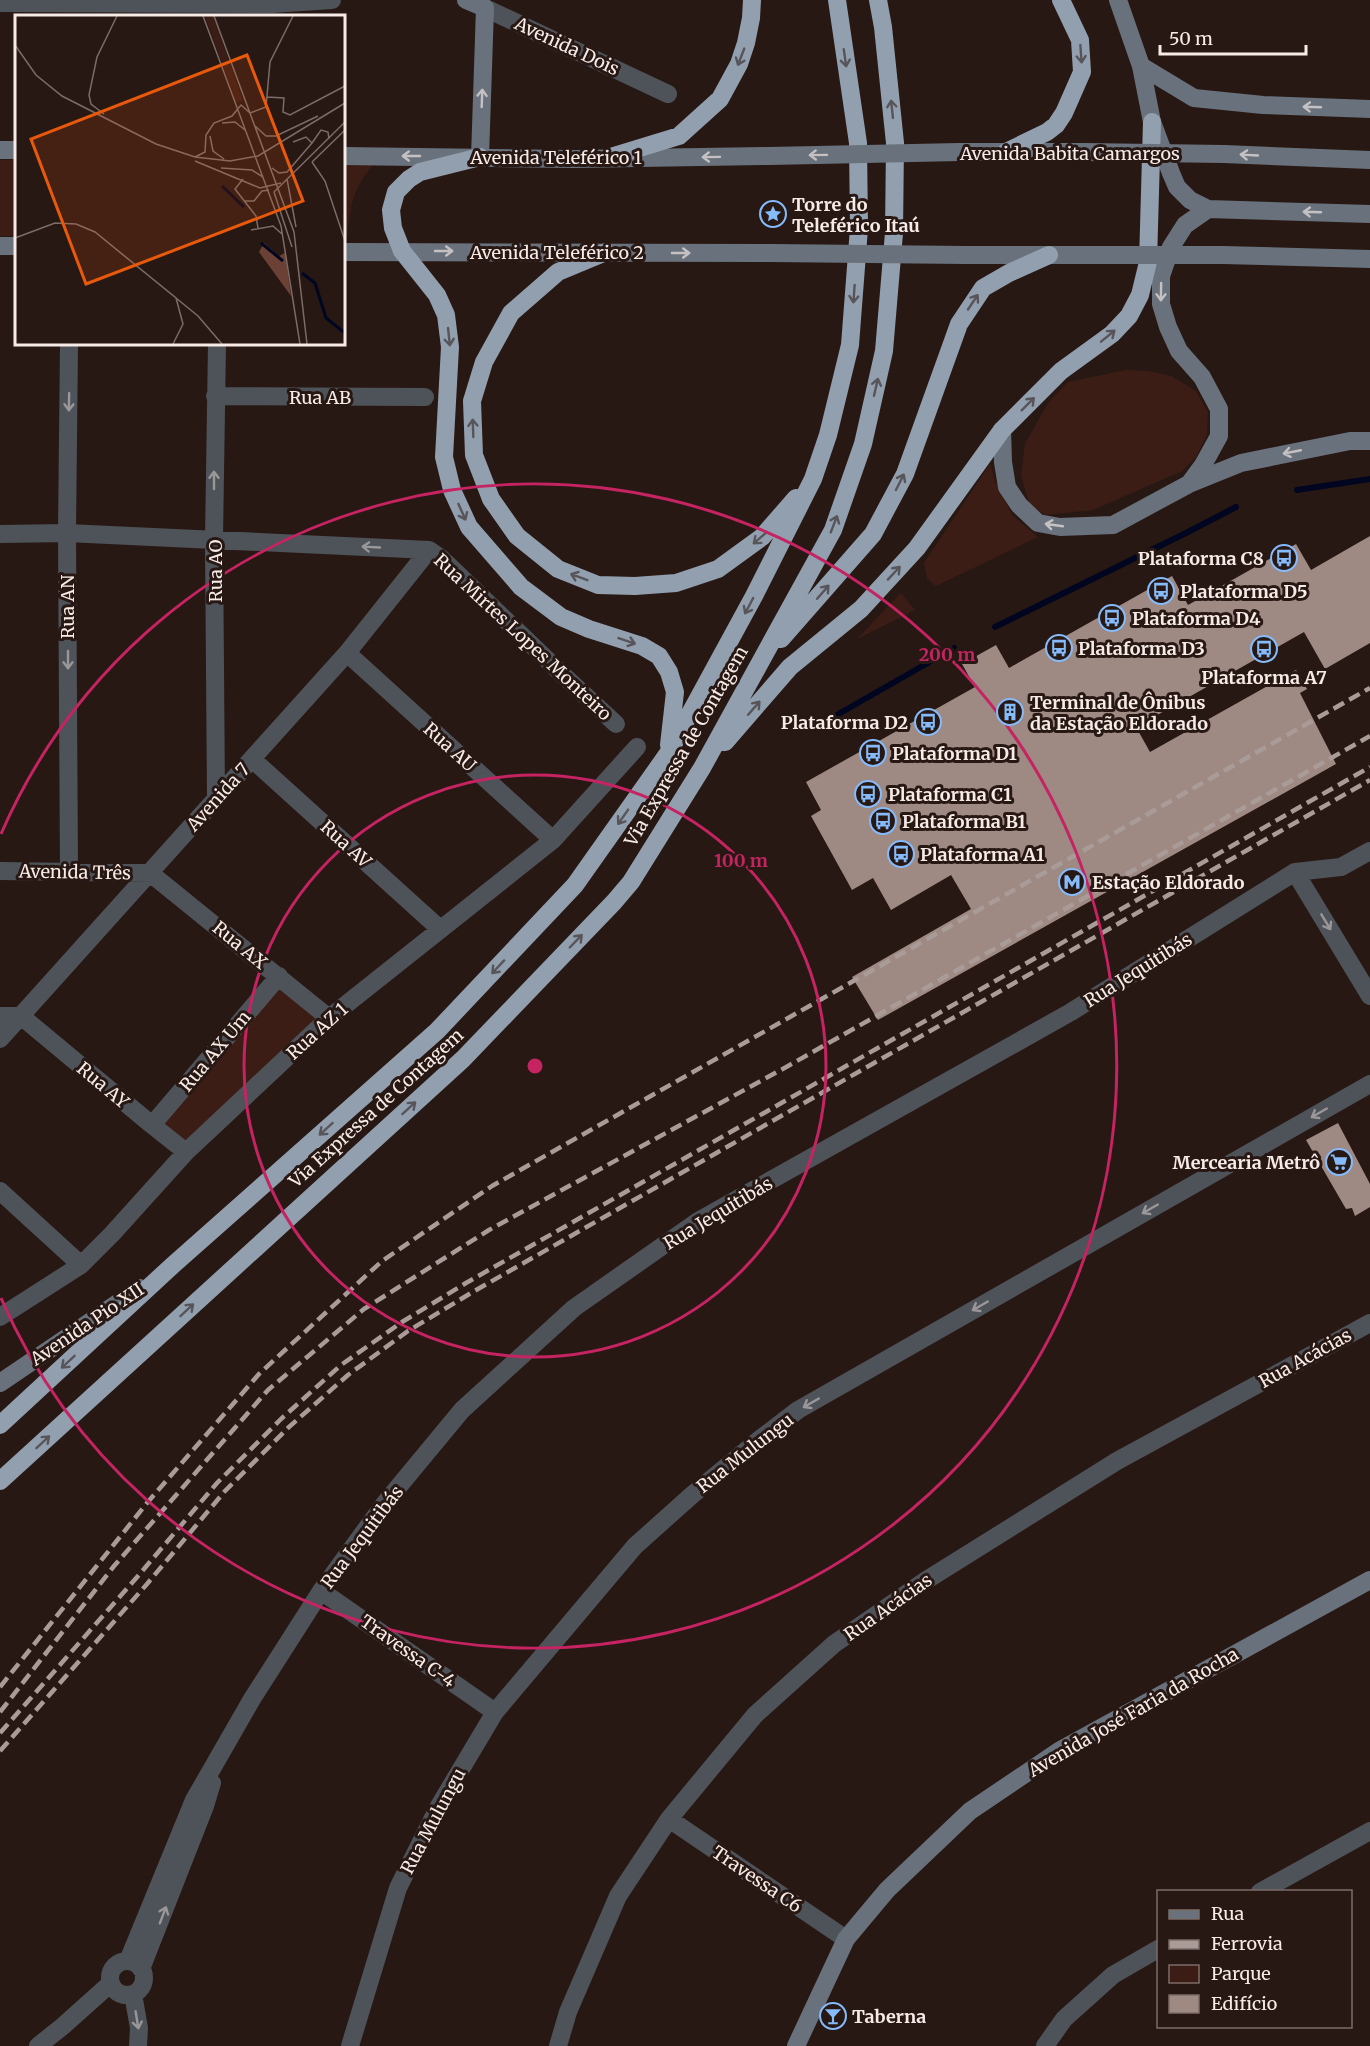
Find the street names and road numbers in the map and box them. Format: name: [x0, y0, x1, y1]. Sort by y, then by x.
street label: Avenida Dois: [510, 11, 623, 80]
street label: Avenida Babita Camargos: [959, 142, 1180, 165]
street label: Avenida Teleférico 1: [469, 146, 642, 169]
street label: Avenida Teleférico 2: [469, 241, 644, 264]
street label: Rua AB: [289, 386, 351, 409]
street label: Rua AO: [204, 540, 227, 602]
street label: Rua Mirtes Lopes Monteiro: [429, 549, 617, 725]
street label: Rua AN: [56, 575, 79, 639]
street label: Via Expressa de Contagem: [619, 642, 753, 851]
street label: Rua AU: [419, 717, 482, 777]
street label: Avenida 7: [181, 758, 255, 837]
street label: Rua AV: [316, 815, 377, 873]
street label: Avenida Três: [18, 860, 131, 884]
street label: Rua AX: [208, 916, 272, 974]
street label: Rua Jequitibás: [1080, 928, 1196, 1012]
street label: Rua AZ 1: [282, 998, 352, 1064]
street label: Rua AX Um: [174, 1006, 256, 1096]
street label: Via Expressa de Contagem: [283, 1023, 468, 1193]
street label: Rua AY: [72, 1057, 134, 1114]
street label: Rua Jequitibás: [659, 1171, 777, 1255]
street label: Avenida Pio XII: [25, 1278, 148, 1371]
street label: Rua Acácias: [1255, 1323, 1355, 1393]
street label: Rua Mulungu: [692, 1408, 798, 1498]
street label: Rua Jequitibás: [316, 1481, 408, 1593]
street label: Rua Acácias: [840, 1568, 937, 1646]
street label: Travessa C-4: [356, 1610, 460, 1692]
street label: Avenida José Faria da Rocha: [1023, 1642, 1243, 1782]
street label: Rua Mulungu: [395, 1764, 471, 1878]
street label: Travessa C6: [708, 1840, 806, 1918]

